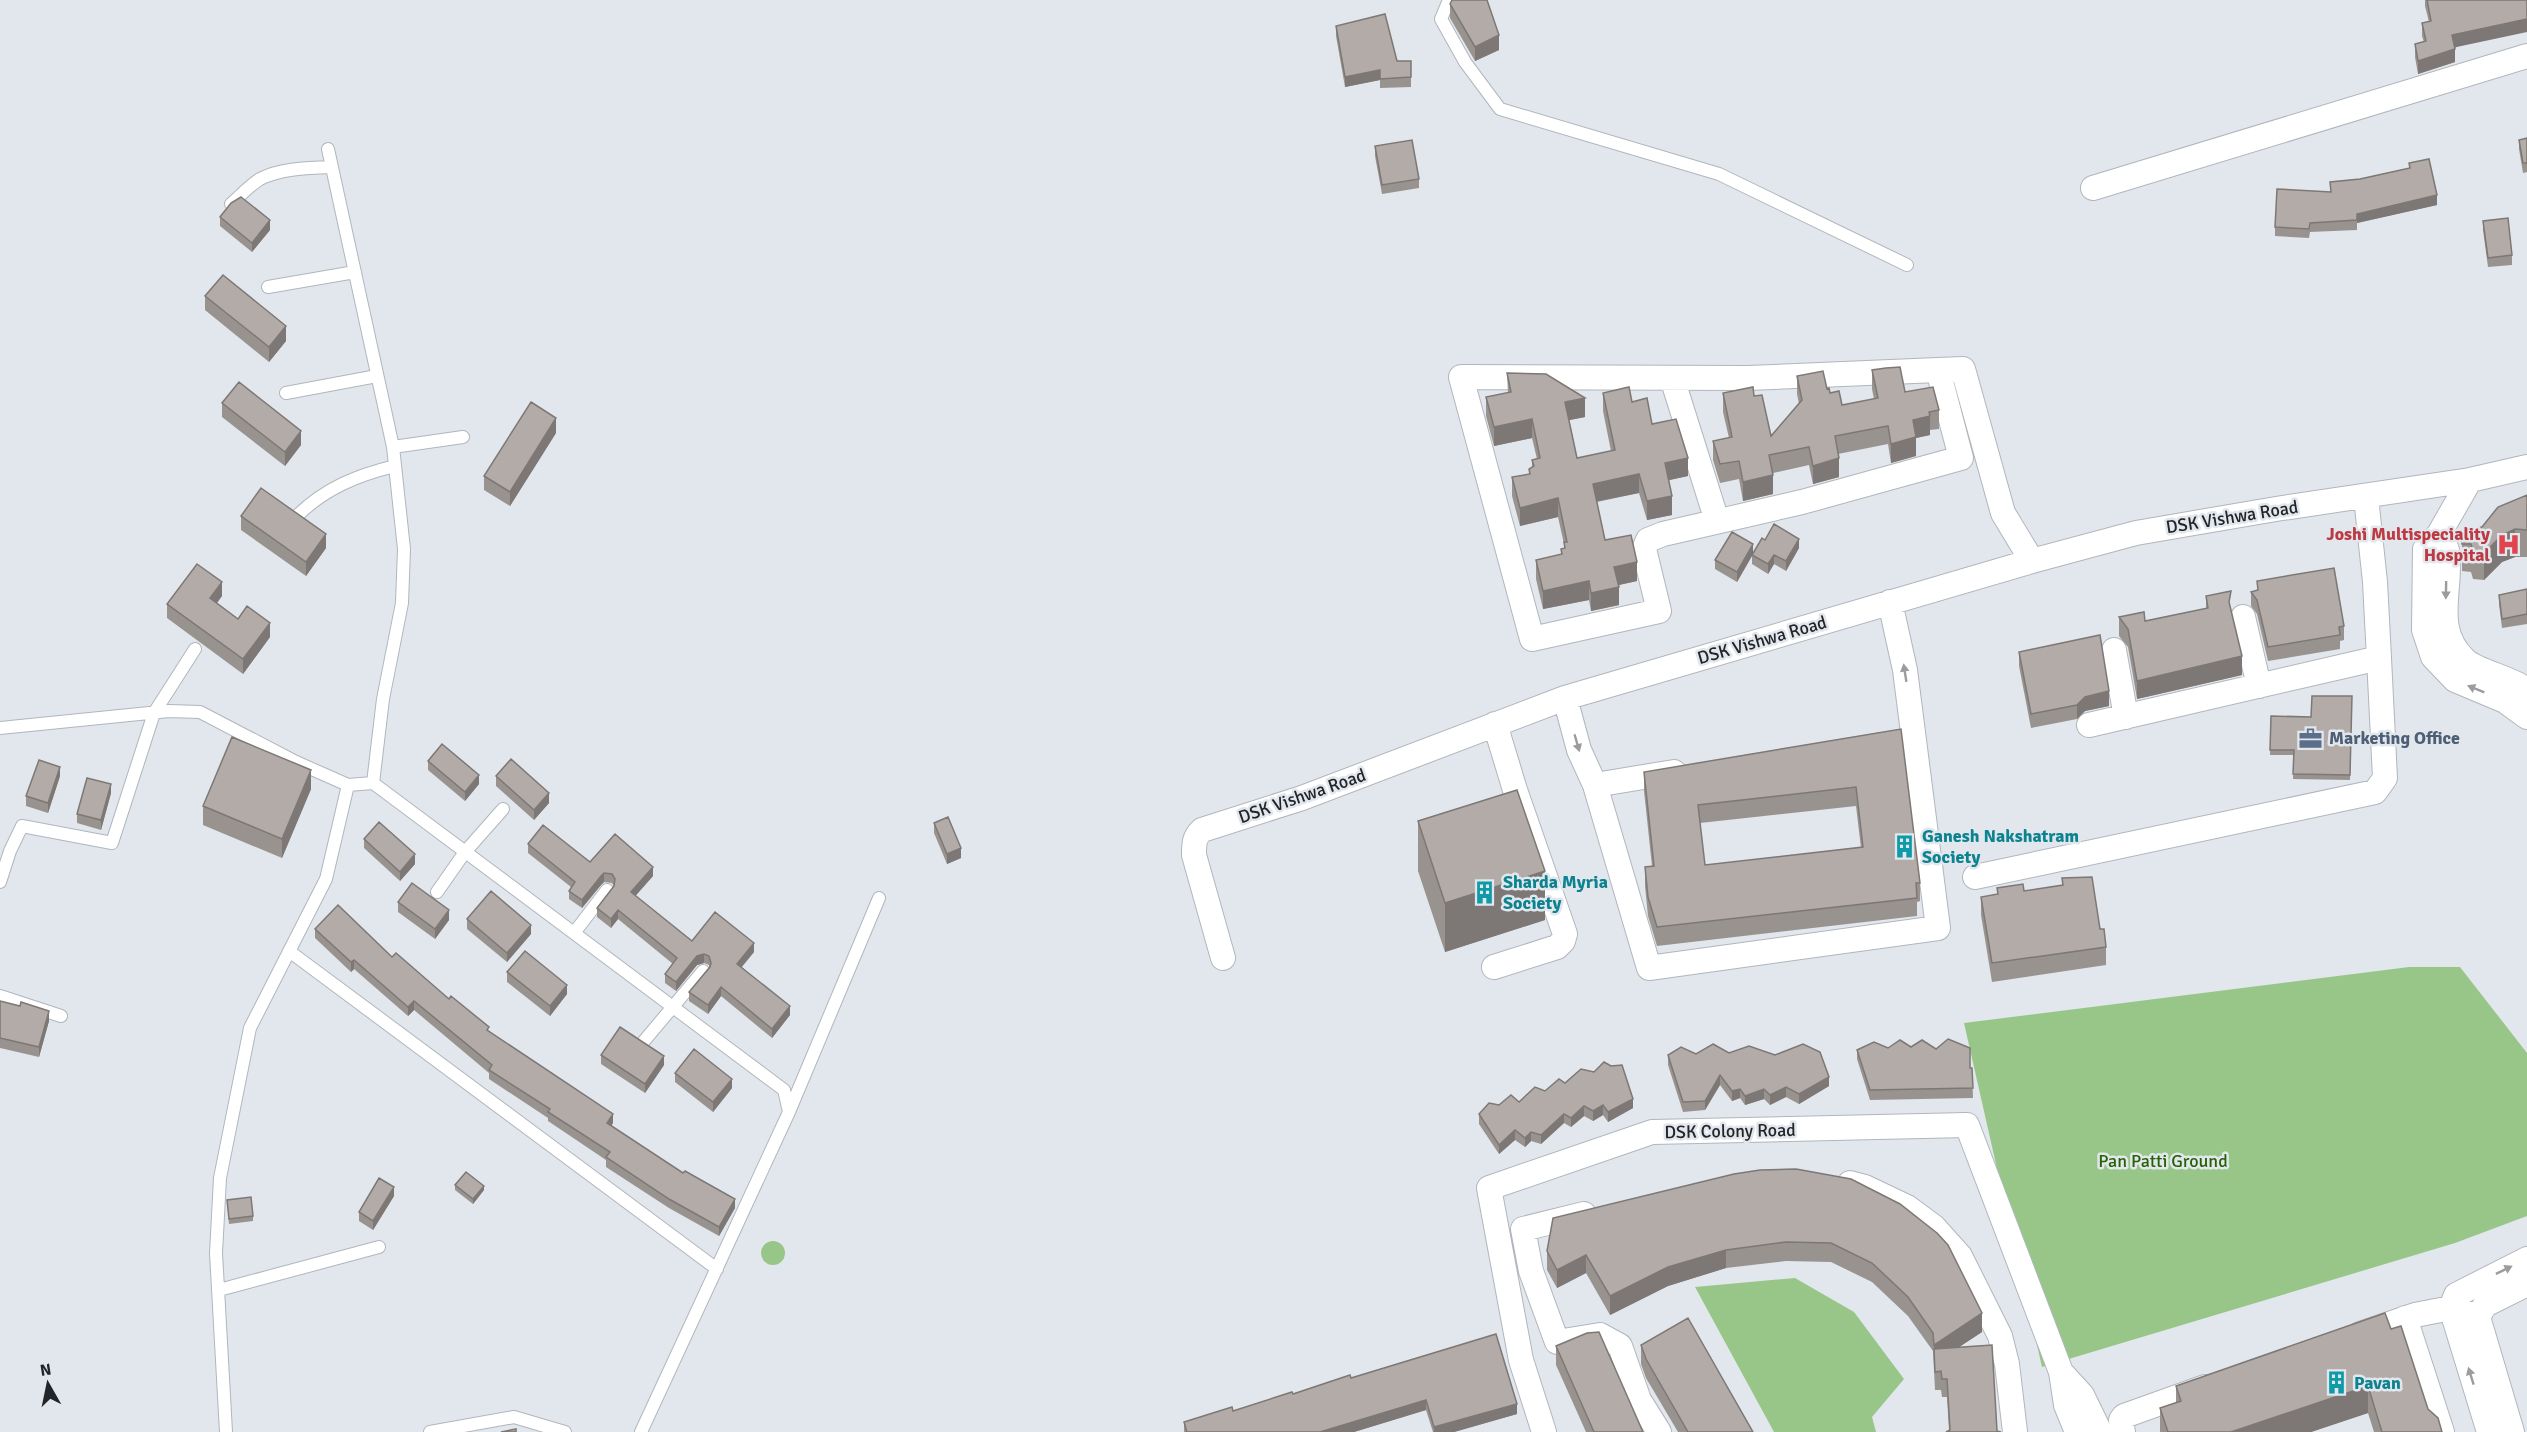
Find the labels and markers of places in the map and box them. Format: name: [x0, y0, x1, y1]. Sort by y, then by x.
place label: Joshi Multispeciality Hospital: [2326, 523, 2490, 566]
hospital icon: Joshi Multispeciality Hospital: [2495, 531, 2521, 557]
office icon: Marketing Office: [2298, 725, 2324, 751]
place label: Marketing Office: [2329, 727, 2460, 749]
place label: Ganesh Nakshatram Society: [1922, 825, 2079, 868]
building icon: Ganesh Nakshatram Society: [1891, 833, 1917, 859]
place label: Sharda Myria Society: [1503, 871, 1608, 914]
building icon: Sharda Myria Society: [1472, 879, 1498, 905]
building icon: Pavan: [2323, 1370, 2349, 1396]
place label: Pavan: [2354, 1372, 2401, 1394]

